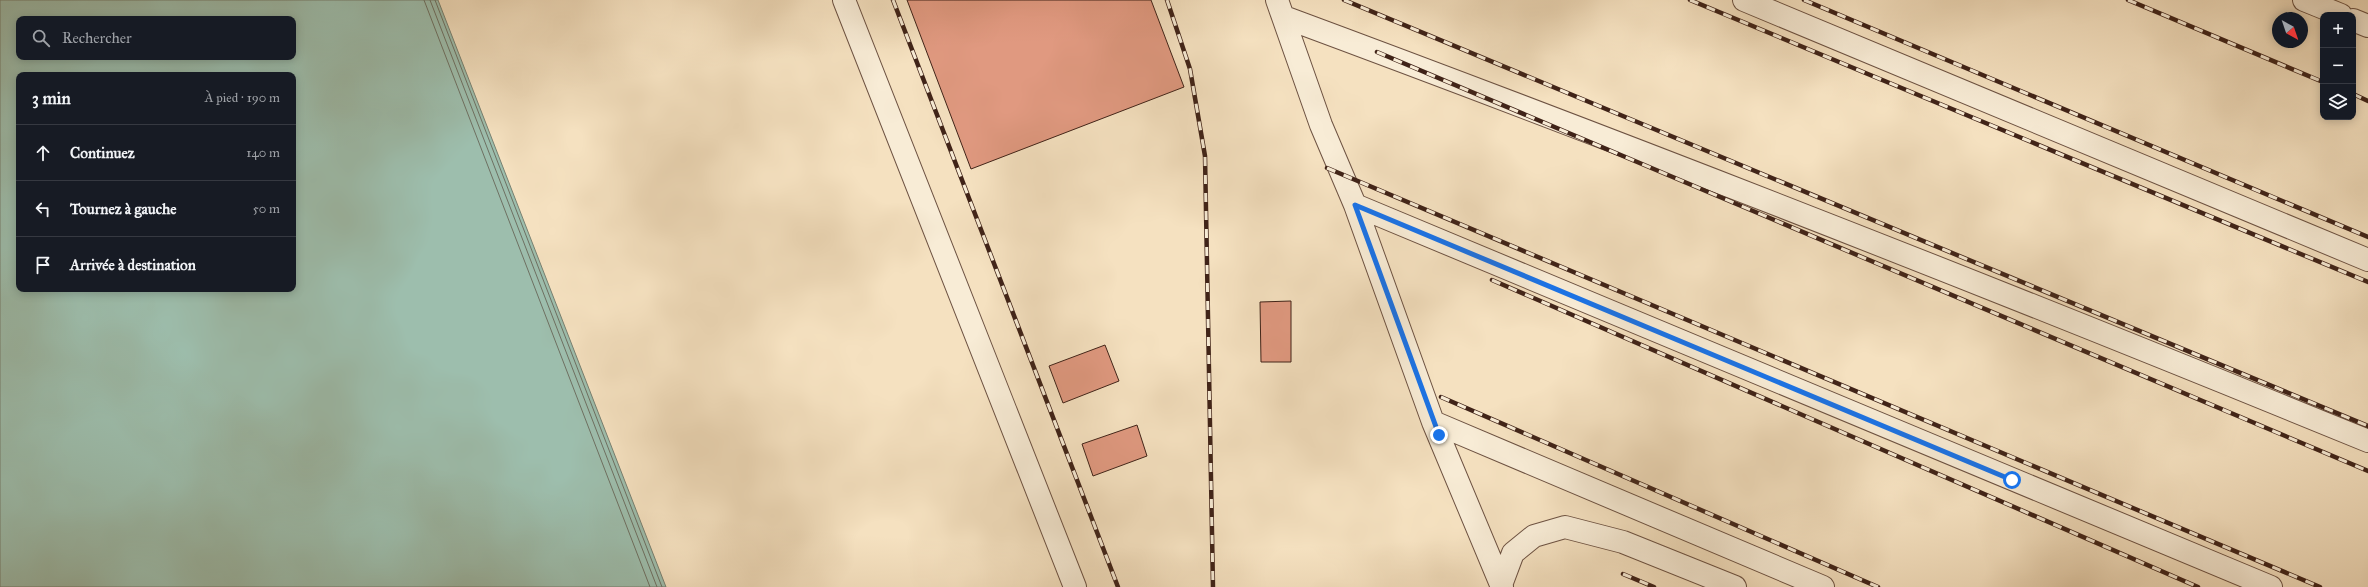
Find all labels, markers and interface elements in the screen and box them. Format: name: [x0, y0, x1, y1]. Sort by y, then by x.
north arrow: [2272, 12, 2308, 48]
map controls: [2320, 12, 2356, 120]
button: +: [2320, 12, 2356, 48]
search box: [16, 16, 296, 60]
icon: search: [30, 27, 52, 49]
text: Rechercher: [62, 29, 132, 47]
button: −: [2320, 48, 2356, 84]
button: layers: [2320, 84, 2356, 120]
text: 3 min: [32, 88, 71, 109]
text: À pied · 190 m: [205, 90, 280, 106]
icon: ahead: [32, 142, 54, 164]
text: Continuez: [70, 144, 135, 162]
text: 140 m: [246, 145, 280, 161]
icon: left: [32, 198, 54, 220]
text: Tournez à gauche: [70, 200, 177, 218]
text: 50 m: [253, 201, 280, 217]
icon: arrive: [32, 254, 54, 276]
text: Arrivée à destination: [70, 256, 196, 274]
route end: [1430, 426, 1448, 444]
route start: [2003, 471, 2021, 489]

